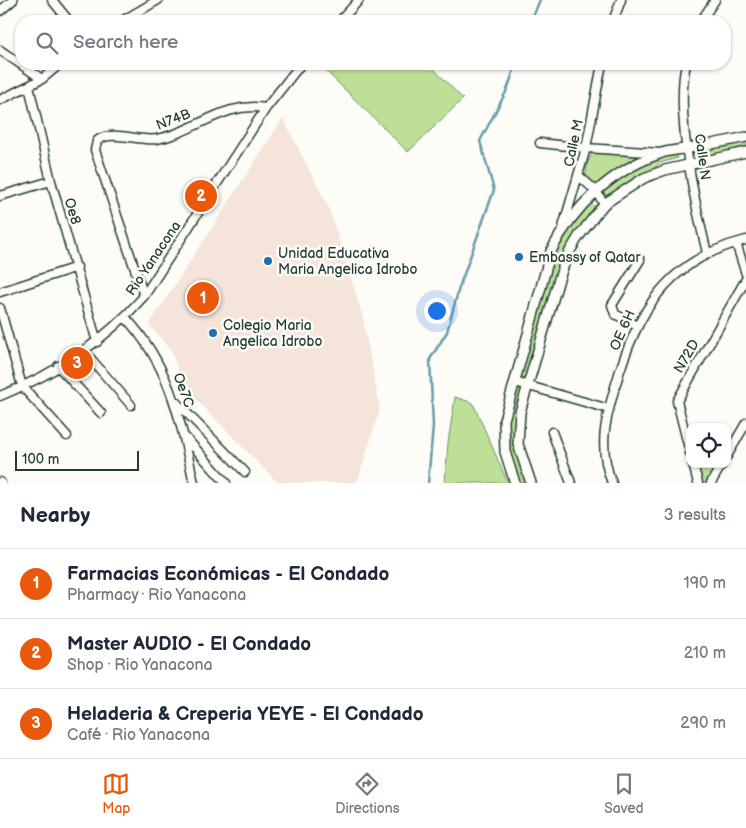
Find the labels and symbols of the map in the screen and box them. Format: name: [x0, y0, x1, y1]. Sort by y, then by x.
street label: N74B: [154, 105, 193, 134]
street label: Calle M: [560, 118, 587, 168]
street label: Calle N: [691, 133, 714, 181]
pin: 2: [185, 177, 217, 215]
street label: Oe8: [61, 196, 84, 226]
street label: Rio Yanacona: [122, 218, 185, 299]
place label: Unidad Educativa Maria Angelica Idrobo: [278, 245, 417, 278]
place label: Embassy of Qatar: [529, 249, 642, 266]
marker: Embassy of Qatar: [513, 251, 525, 263]
marker: Unidad Educativa Maria Angelica Idrobo: [262, 255, 274, 267]
pin: 1: [187, 279, 219, 317]
your location: [424, 298, 450, 324]
street label: OE 6H: [606, 307, 639, 353]
place label: Colegio Maria Angelica Idrobo: [223, 317, 322, 350]
marker: Colegio Maria Angelica Idrobo: [207, 327, 219, 339]
street label: N72D: [670, 336, 703, 376]
pin: 3: [61, 344, 93, 382]
street label: Oe7C: [169, 371, 198, 410]
scale bar: [15, 448, 139, 471]

